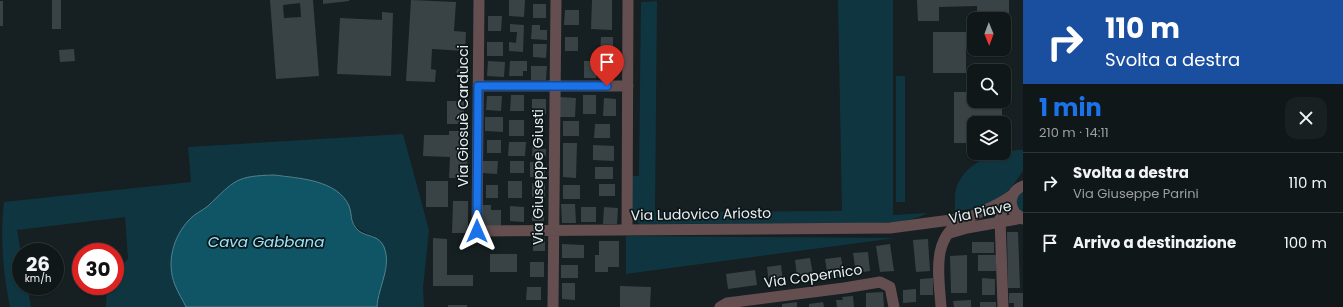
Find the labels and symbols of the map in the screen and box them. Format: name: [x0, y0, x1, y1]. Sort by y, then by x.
north arrow: [967, 12, 1011, 56]
street label: Via Giosuè Carducci: [453, 45, 473, 187]
pin: [590, 45, 624, 86]
street label: Via Giuseppe Giusti: [528, 109, 548, 245]
street label: Via Piave: [947, 196, 1014, 228]
street label: Via Ludovico Ariosto: [631, 203, 771, 225]
position arrow: [456, 210, 498, 252]
water label: Cava Gabbana: [208, 231, 324, 252]
speed limit sign: 30: [72, 243, 124, 295]
street label: Via Copernico: [763, 259, 864, 293]

